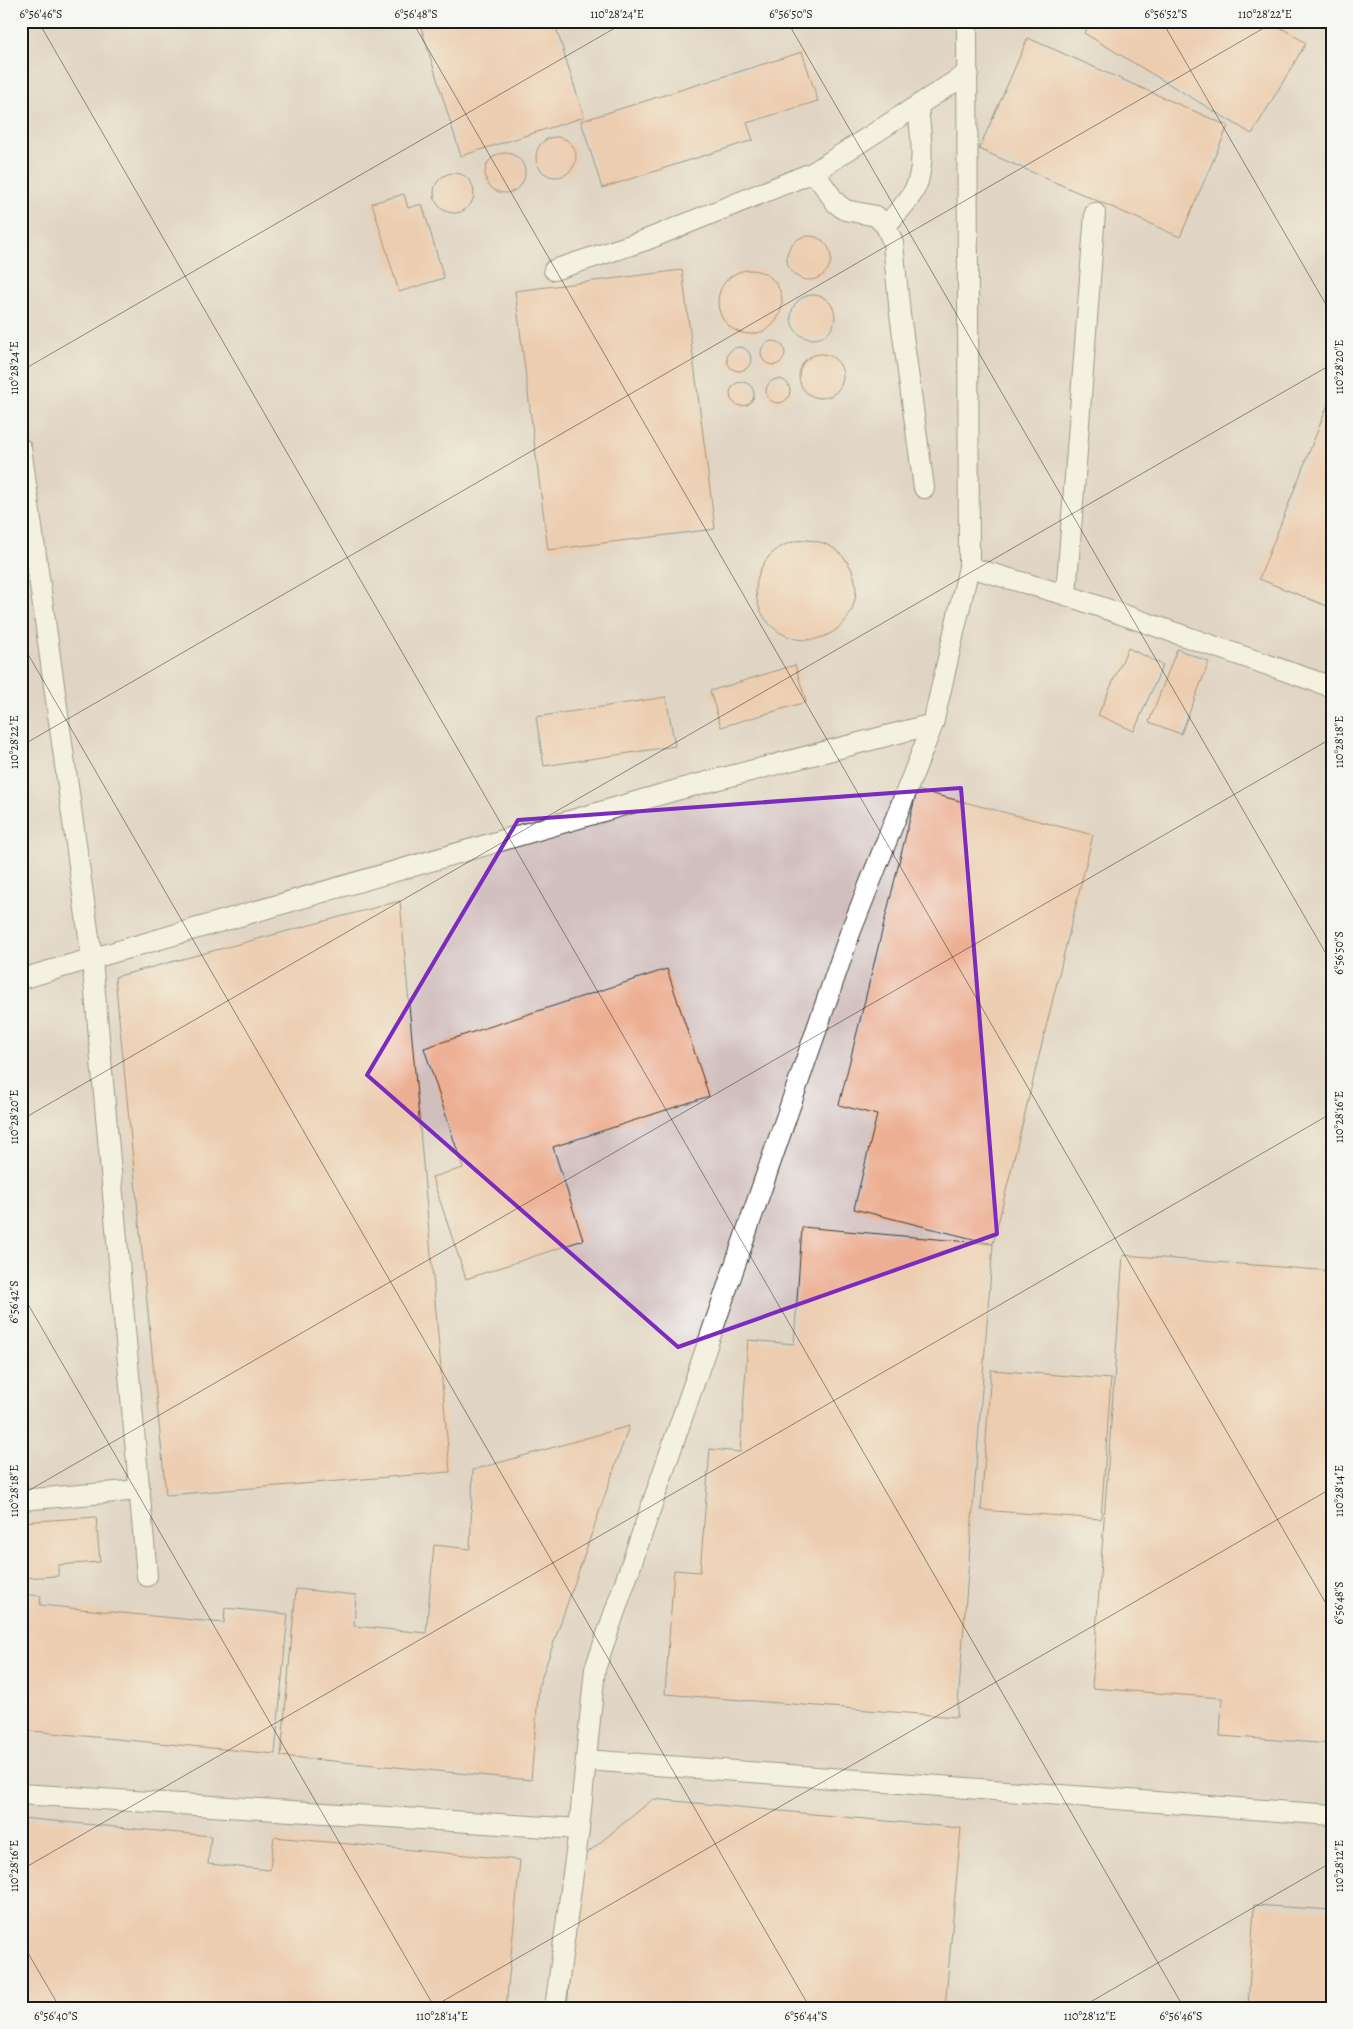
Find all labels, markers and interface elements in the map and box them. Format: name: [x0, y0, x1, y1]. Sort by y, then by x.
text: 6°56'46"S: [20, 6, 62, 22]
text: 6°56'48"S: [394, 6, 438, 22]
text: 110°28'24"E: [590, 6, 644, 22]
text: 6°56'50"S: [769, 6, 813, 22]
text: 6°56'52"S: [1145, 6, 1187, 22]
text: 110°28'22"E: [1238, 6, 1292, 22]
text: 110°28'20"E: [1331, 340, 1347, 394]
text: 110°28'24"E: [6, 341, 22, 395]
text: 110°28'22"E: [6, 715, 22, 769]
text: 110°28'18"E: [1331, 716, 1347, 768]
text: 6°56'50"S: [1331, 931, 1347, 975]
text: 110°28'20"E: [6, 1090, 22, 1144]
text: 110°28'16"E: [1331, 1091, 1347, 1143]
text: 6°56'42"S: [6, 1280, 22, 1324]
text: 110°28'18"E: [6, 1465, 22, 1517]
text: 110°28'14"E: [1331, 1465, 1347, 1517]
text: 6°56'48"S: [1331, 1581, 1347, 1625]
text: 110°28'16"E: [6, 1840, 22, 1892]
text: 110°28'12"E: [1331, 1840, 1347, 1892]
text: 6°56'40"S: [34, 2008, 78, 2024]
text: 110°28'14"E: [416, 2008, 468, 2024]
text: 6°56'44"S: [785, 2008, 827, 2024]
text: 110°28'12"E: [1064, 2008, 1116, 2024]
text: 6°56'46"S: [1160, 2008, 1202, 2024]

